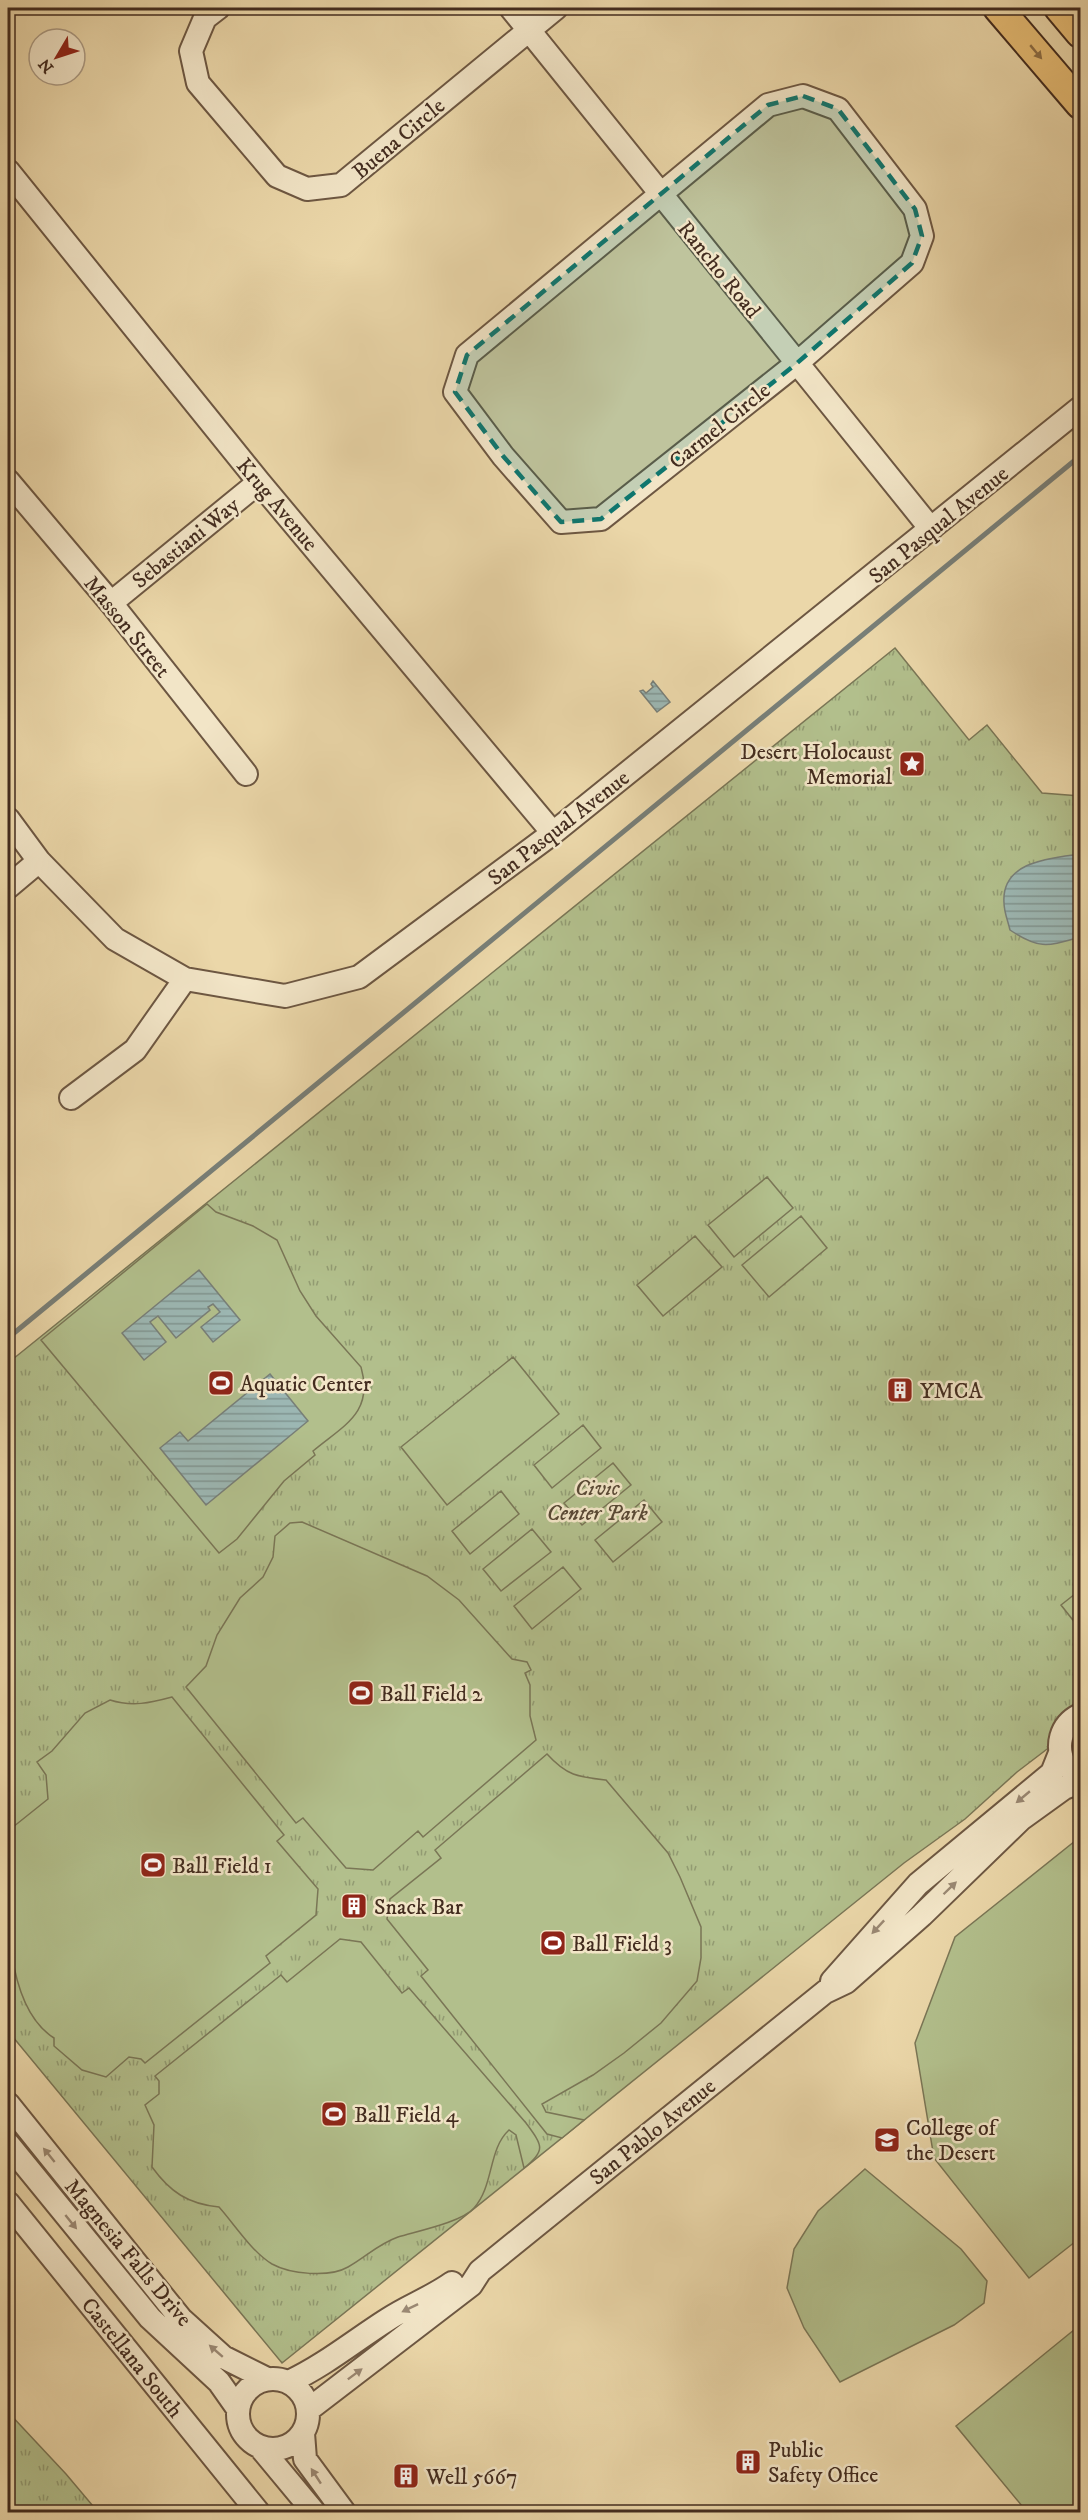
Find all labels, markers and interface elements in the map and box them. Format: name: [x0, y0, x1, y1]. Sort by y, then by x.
north arrow: [27, 27, 87, 87]
one-way arrow: [1029, 44, 1042, 59]
text: N: [34, 54, 58, 77]
street label: Buena Circle: [347, 93, 451, 186]
street label: Rancho Road: [671, 216, 766, 324]
street label: Carmel Circle: [664, 377, 776, 475]
street label: Krug Avenue: [230, 453, 324, 557]
street label: San Pasqual Avenue: [864, 460, 1014, 590]
street label: Sebastiani Way: [127, 491, 245, 595]
street label: Masson Street: [78, 571, 176, 683]
place label: Desert Holocaust Memorial: [740, 739, 892, 791]
place icon: Desert Holocaust Memorial: [897, 749, 927, 779]
street label: San Pasqual Avenue: [483, 765, 635, 892]
sports icon: Aquatic Center: [206, 1368, 236, 1398]
place label: Aquatic Center: [240, 1371, 372, 1398]
building icon: YMCA: [885, 1375, 915, 1405]
place label: YMCA: [920, 1378, 983, 1405]
park label: Civic Center Park: [546, 1475, 648, 1527]
sports icon: Ball Field 2: [346, 1678, 376, 1708]
place label: Ball Field 2: [380, 1681, 483, 1708]
one-way arrow: [1015, 1790, 1031, 1803]
sports icon: Ball Field 1: [138, 1850, 168, 1880]
place label: Ball Field 1: [172, 1853, 272, 1880]
one-way arrow: [943, 1882, 957, 1896]
building icon: Snack Bar: [339, 1891, 369, 1921]
place label: Snack Bar: [374, 1894, 464, 1921]
one-way arrow: [871, 1920, 885, 1935]
sports icon: Ball Field 3: [538, 1928, 568, 1958]
place label: Ball Field 3: [572, 1931, 672, 1958]
street label: San Pablo Avenue: [584, 2073, 722, 2191]
sports icon: Ball Field 4: [319, 2099, 349, 2129]
place label: Ball Field 4: [354, 2102, 460, 2129]
place label: College of the Desert: [906, 2115, 1000, 2167]
school or university icon: College of the Desert: [872, 2125, 902, 2155]
one-way arrow: [43, 2148, 56, 2163]
street label: Magnesia Falls Drive: [58, 2174, 197, 2332]
one-way arrow: [65, 2214, 78, 2230]
street label: Castellana South: [75, 2292, 189, 2424]
one-way arrow: [402, 2303, 419, 2313]
one-way arrow: [209, 2344, 224, 2358]
one-way arrow: [347, 2368, 363, 2380]
place label: Public Safety Office: [768, 2437, 878, 2489]
building icon: Public Safety Office: [733, 2447, 763, 2477]
building icon: Well 5667: [391, 2461, 421, 2491]
place label: Well 5667: [425, 2464, 518, 2491]
one-way arrow: [310, 2468, 321, 2484]

